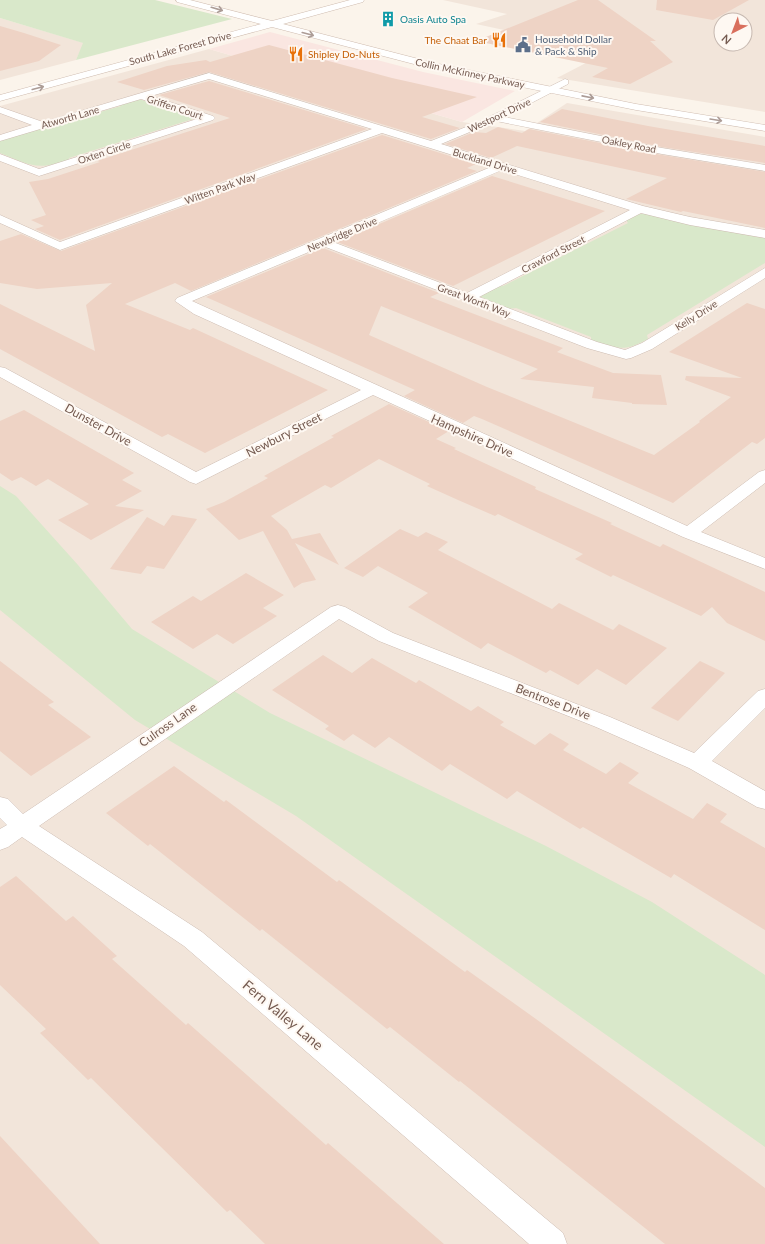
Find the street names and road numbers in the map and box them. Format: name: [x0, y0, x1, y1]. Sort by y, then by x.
street label: South Lake Forest Drive: [128, 29, 232, 67]
street label: Collin McKinney Parkway: [414, 56, 527, 91]
street label: Griffen Court: [145, 92, 205, 122]
street label: Westport Drive: [466, 95, 532, 135]
street label: Atworth Lane: [40, 103, 100, 131]
street label: Oakley Road: [601, 133, 657, 155]
street label: Oxten Circle: [76, 138, 132, 166]
street label: Buckland Drive: [451, 146, 519, 176]
street label: Witten Park Way: [183, 169, 258, 206]
street label: Newbridge Drive: [305, 214, 379, 254]
street label: Crawford Street: [519, 233, 587, 275]
street label: Great Worth Way: [436, 281, 513, 320]
street label: Kelly Drive: [673, 297, 719, 333]
street label: Dunster Drive: [62, 400, 134, 449]
street label: Newbury Street: [243, 409, 325, 460]
street label: Hampshire Drive: [429, 411, 516, 460]
street label: Bentrose Drive: [514, 680, 593, 723]
street label: Culross Lane: [136, 699, 199, 750]
street label: Fern Valley Lane: [240, 976, 327, 1053]

